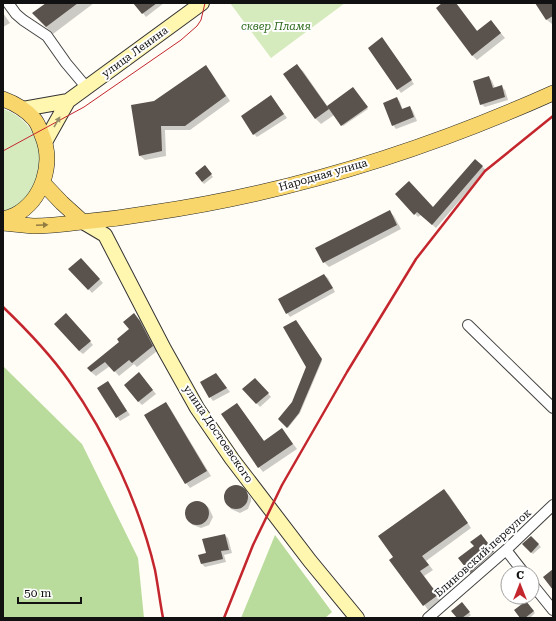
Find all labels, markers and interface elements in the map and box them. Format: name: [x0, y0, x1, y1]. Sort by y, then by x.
park label: сквер Пламя: [241, 20, 312, 33]
street label: улица Ленина: [99, 24, 171, 80]
one-way arrow: [54, 116, 61, 128]
street label: Народная улица: [277, 156, 369, 194]
one-way arrow: [36, 222, 48, 229]
street label: улица Достоевского: [180, 383, 256, 485]
street label: Блиновский переулок: [432, 506, 534, 600]
north arrow: [500, 565, 540, 605]
text: С: [516, 569, 524, 582]
scale bar: [18, 579, 81, 605]
text: 50 m: [24, 586, 51, 600]

